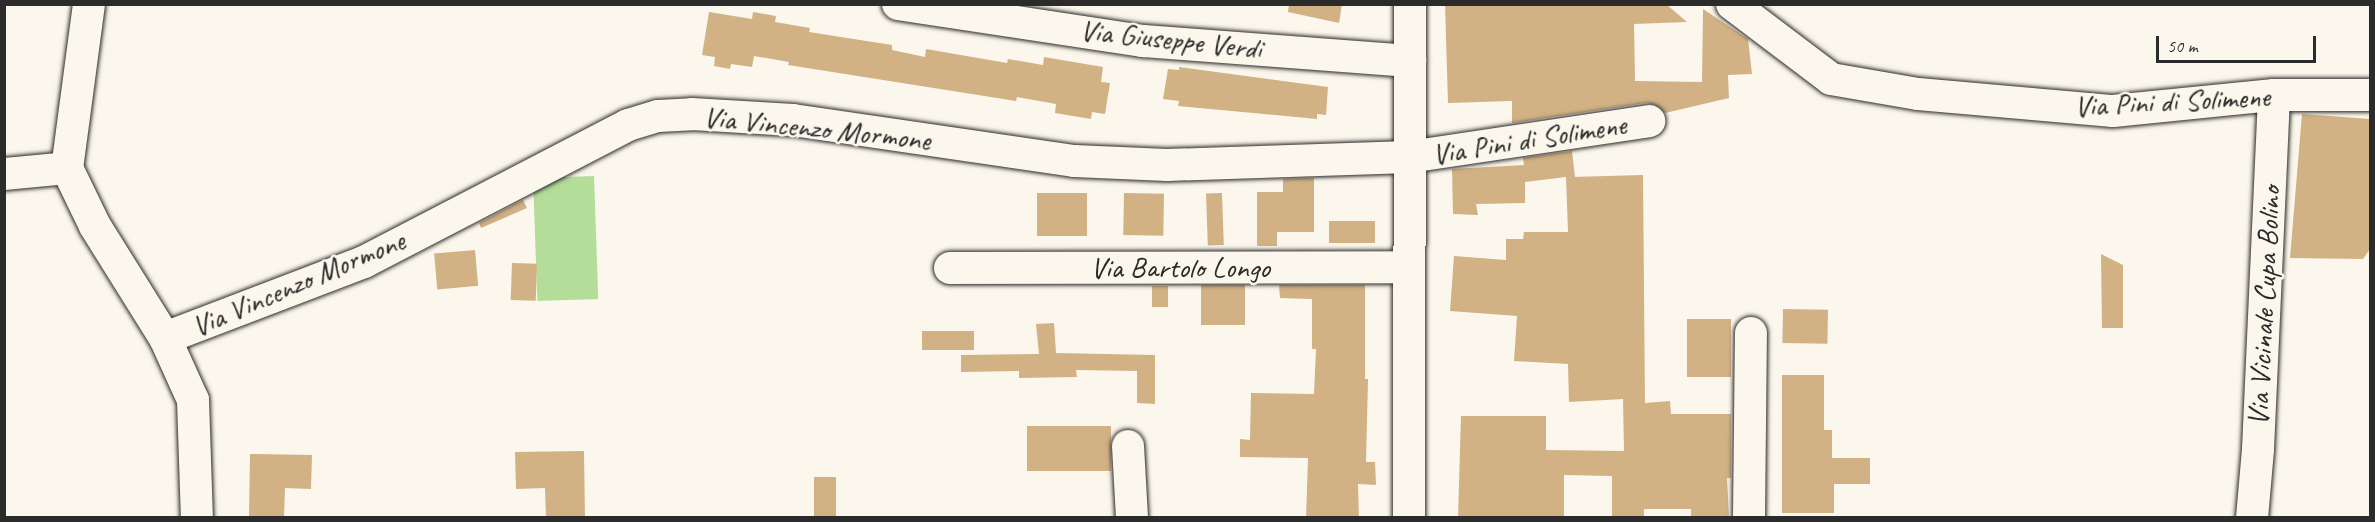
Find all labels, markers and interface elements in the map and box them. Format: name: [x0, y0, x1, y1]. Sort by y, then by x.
street label: Via Giuseppe Verdi: [1078, 12, 1264, 66]
scale bar: [2159, 24, 2320, 62]
text: 50 m: [2167, 35, 2198, 57]
street label: Via Pini di Solimene: [2073, 78, 2271, 124]
street label: Via Vincenzo Mormone: [701, 98, 933, 158]
street label: Via Pini di Solimene: [1429, 106, 1629, 172]
street label: Via Vicinale Cupa Bolino: [2240, 185, 2288, 427]
street label: Via Vincenzo Mormone: [185, 222, 411, 344]
street label: Via Bartolo Longo: [1090, 249, 1270, 285]

